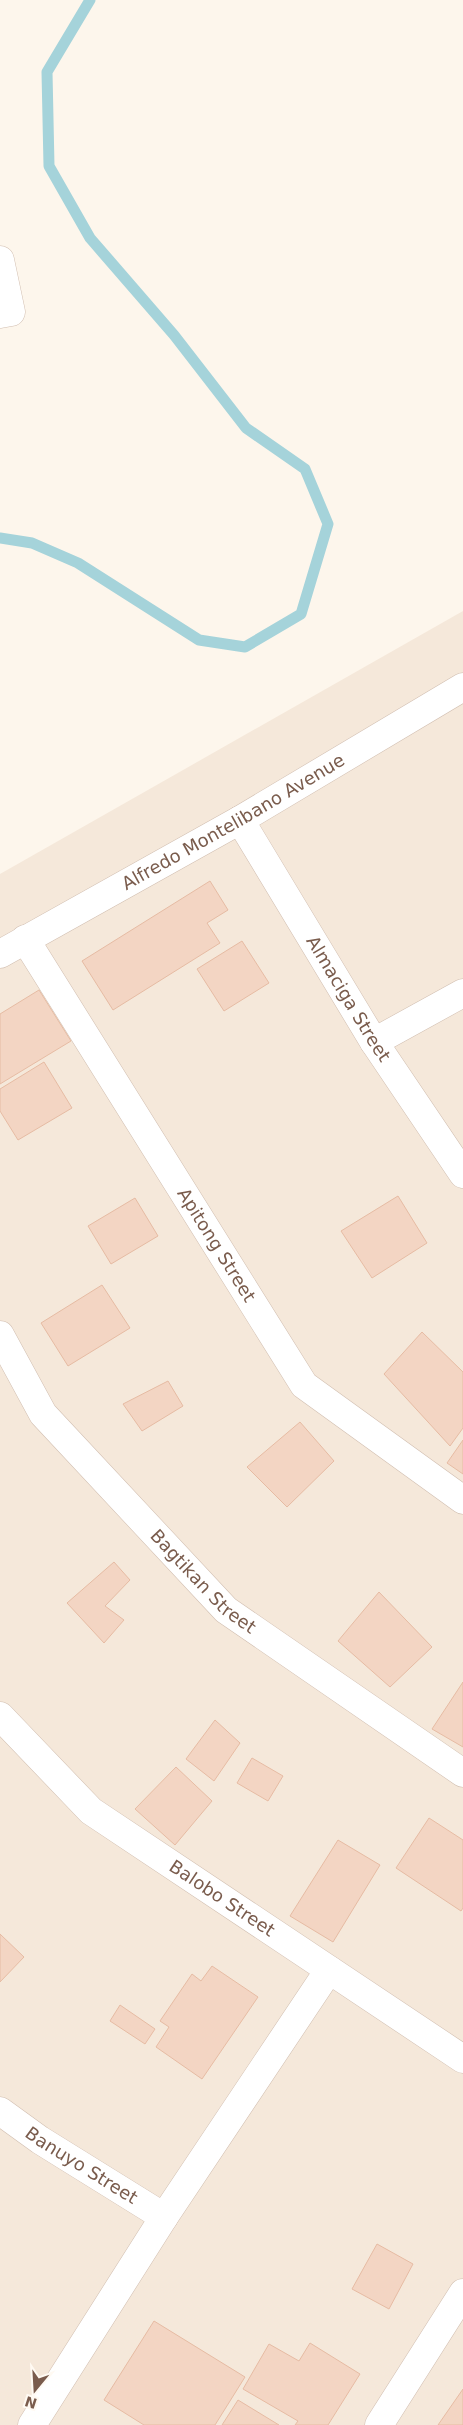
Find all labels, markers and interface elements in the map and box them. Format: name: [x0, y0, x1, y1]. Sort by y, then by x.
street label: Alfredo Montelibano Avenue: [118, 749, 348, 894]
street label: Almaciga Street: [302, 932, 395, 1065]
street label: Apitong Street: [173, 1184, 260, 1306]
street label: Bagtikan Street: [146, 1525, 260, 1637]
street label: Balobo Street: [166, 1855, 279, 1941]
street label: Banuyo Street: [22, 2122, 142, 2208]
north arrow: [10, 2365, 60, 2415]
text: N: [23, 2393, 39, 2412]

